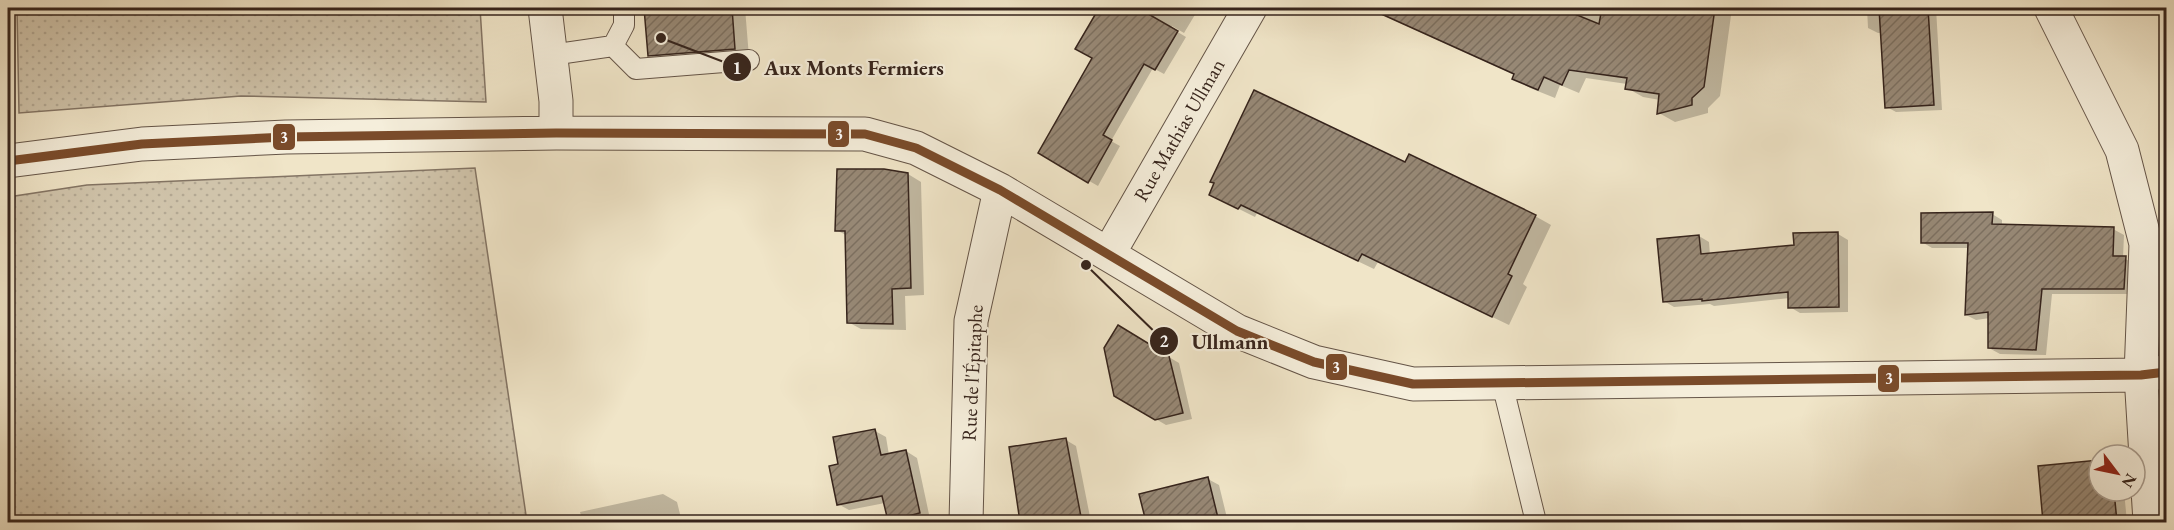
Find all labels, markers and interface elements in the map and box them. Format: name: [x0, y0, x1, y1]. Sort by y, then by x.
callout: Aux Monts Fermiers: [722, 48, 956, 87]
text: Aux Monts Fermiers: [763, 54, 944, 81]
street label: Rue Mathias Ullman: [1128, 54, 1231, 206]
text: 1: [732, 56, 742, 79]
line badge: 3: [827, 120, 850, 148]
line badge: 3: [272, 123, 296, 151]
text: 3: [835, 124, 843, 145]
text: 3: [280, 127, 288, 148]
street label: Rue de l'Épitaphe: [955, 304, 989, 442]
callout: Ullmann: [1149, 322, 1280, 361]
text: Ullmann: [1192, 328, 1269, 355]
text: 2: [1159, 329, 1169, 352]
line badge: 3: [1325, 353, 1348, 381]
text: 3: [1332, 357, 1340, 378]
line badge: 3: [1877, 364, 1900, 393]
text: 3: [1885, 368, 1893, 389]
north arrow: [2087, 443, 2147, 503]
text: N: [2117, 470, 2142, 492]

